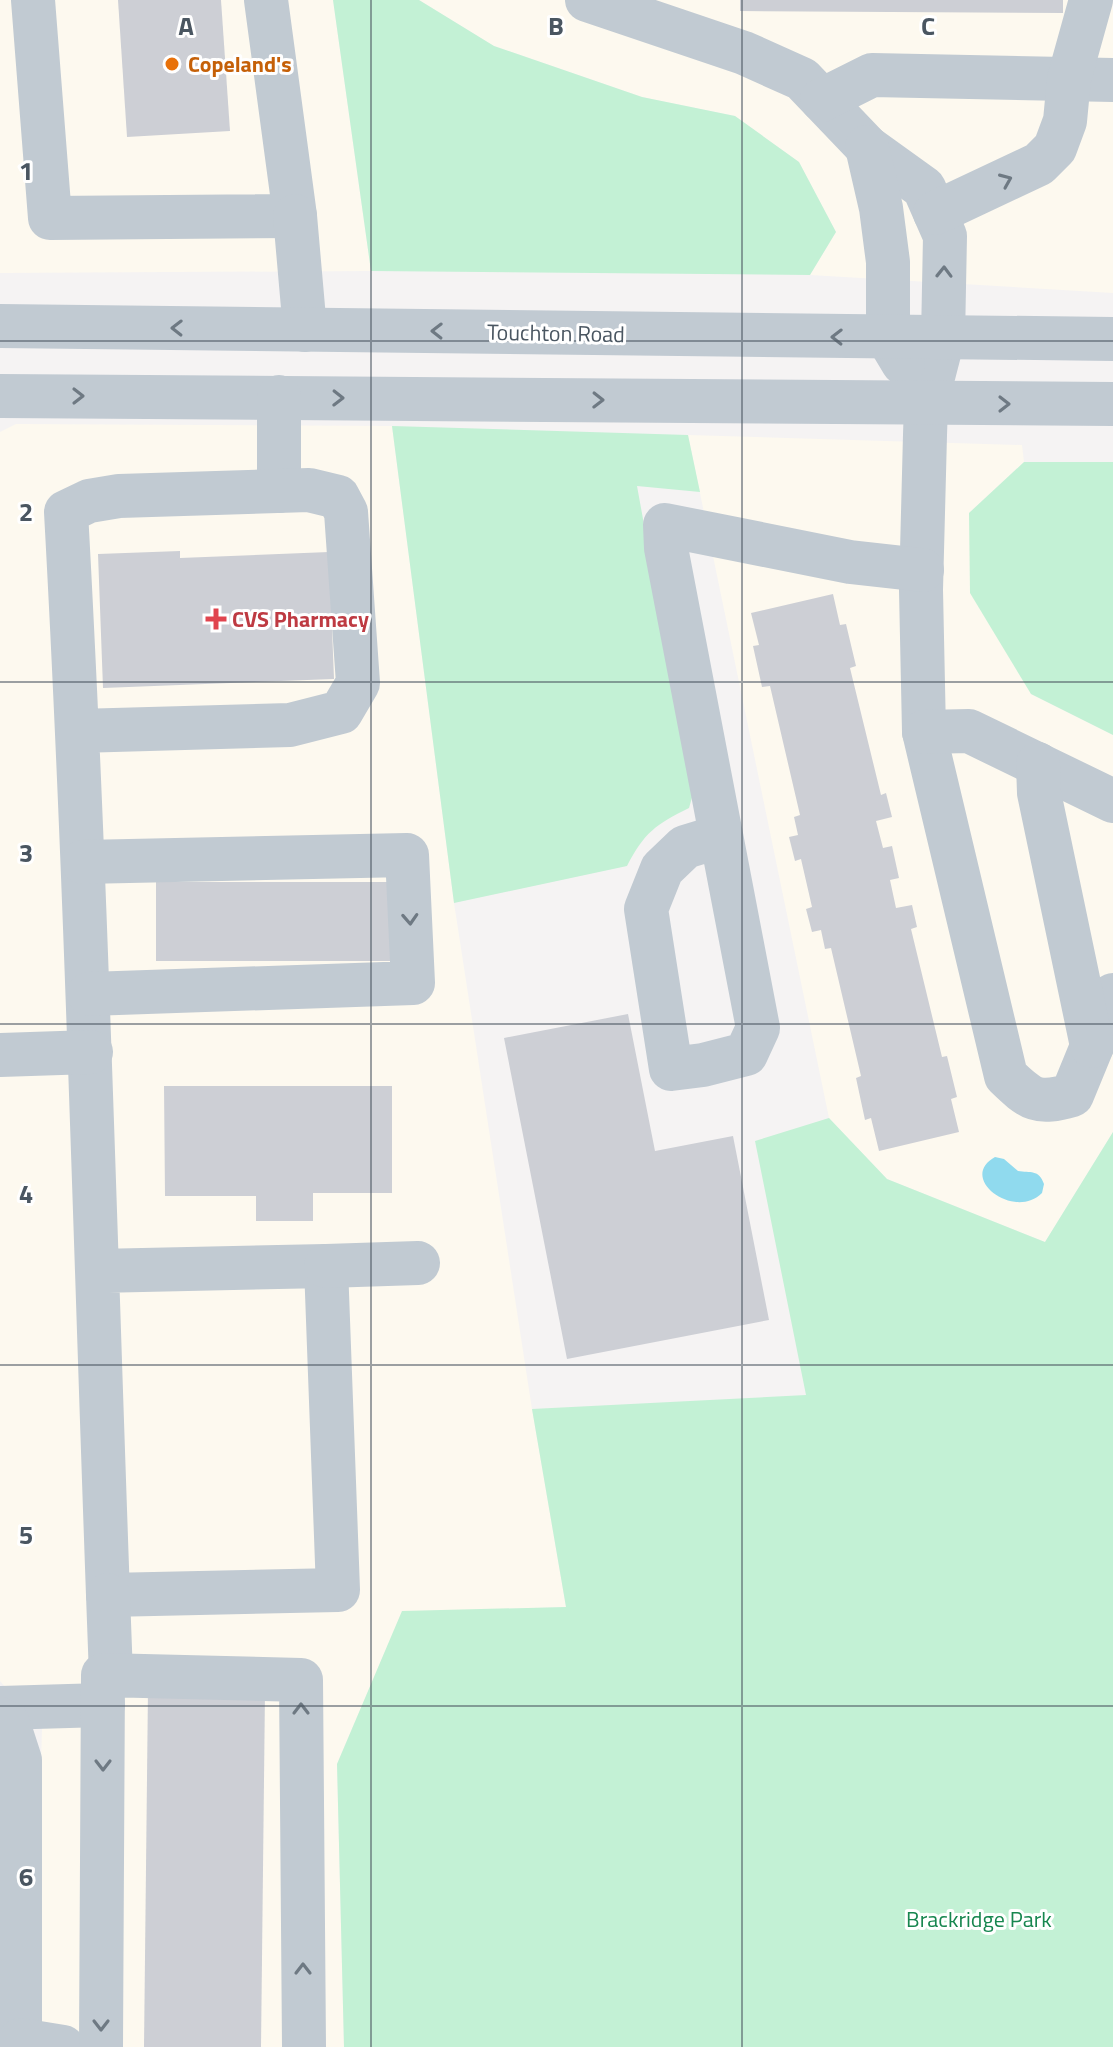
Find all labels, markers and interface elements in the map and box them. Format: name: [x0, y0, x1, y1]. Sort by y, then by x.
text: A: [178, 6, 194, 45]
text: B: [548, 6, 564, 45]
text: C: [921, 6, 935, 45]
place label: Copeland's: [188, 47, 292, 81]
marker: Copeland's: [163, 55, 181, 73]
text: 1: [19, 151, 33, 190]
one-way arrow: [997, 174, 1012, 190]
one-way arrow: [935, 265, 953, 278]
street label: Touchton Road: [487, 315, 625, 351]
one-way arrow: [170, 319, 183, 337]
one-way arrow: [430, 323, 443, 340]
one-way arrow: [830, 328, 843, 346]
one-way arrow: [72, 387, 85, 405]
one-way arrow: [332, 389, 345, 407]
one-way arrow: [592, 392, 605, 409]
one-way arrow: [998, 395, 1011, 413]
text: 2: [19, 492, 33, 531]
place label: CVS Pharmacy: [232, 602, 369, 636]
marker: CVS Pharmacy: [207, 610, 225, 628]
text: 3: [19, 833, 33, 872]
one-way arrow: [401, 913, 418, 926]
text: 4: [19, 1174, 33, 1213]
text: 5: [19, 1515, 33, 1554]
one-way arrow: [292, 1702, 310, 1715]
one-way arrow: [94, 1759, 112, 1772]
text: 6: [19, 1857, 33, 1896]
park label: Brackridge Park: [906, 1902, 1052, 1936]
one-way arrow: [294, 1962, 312, 1975]
one-way arrow: [92, 2019, 110, 2032]

